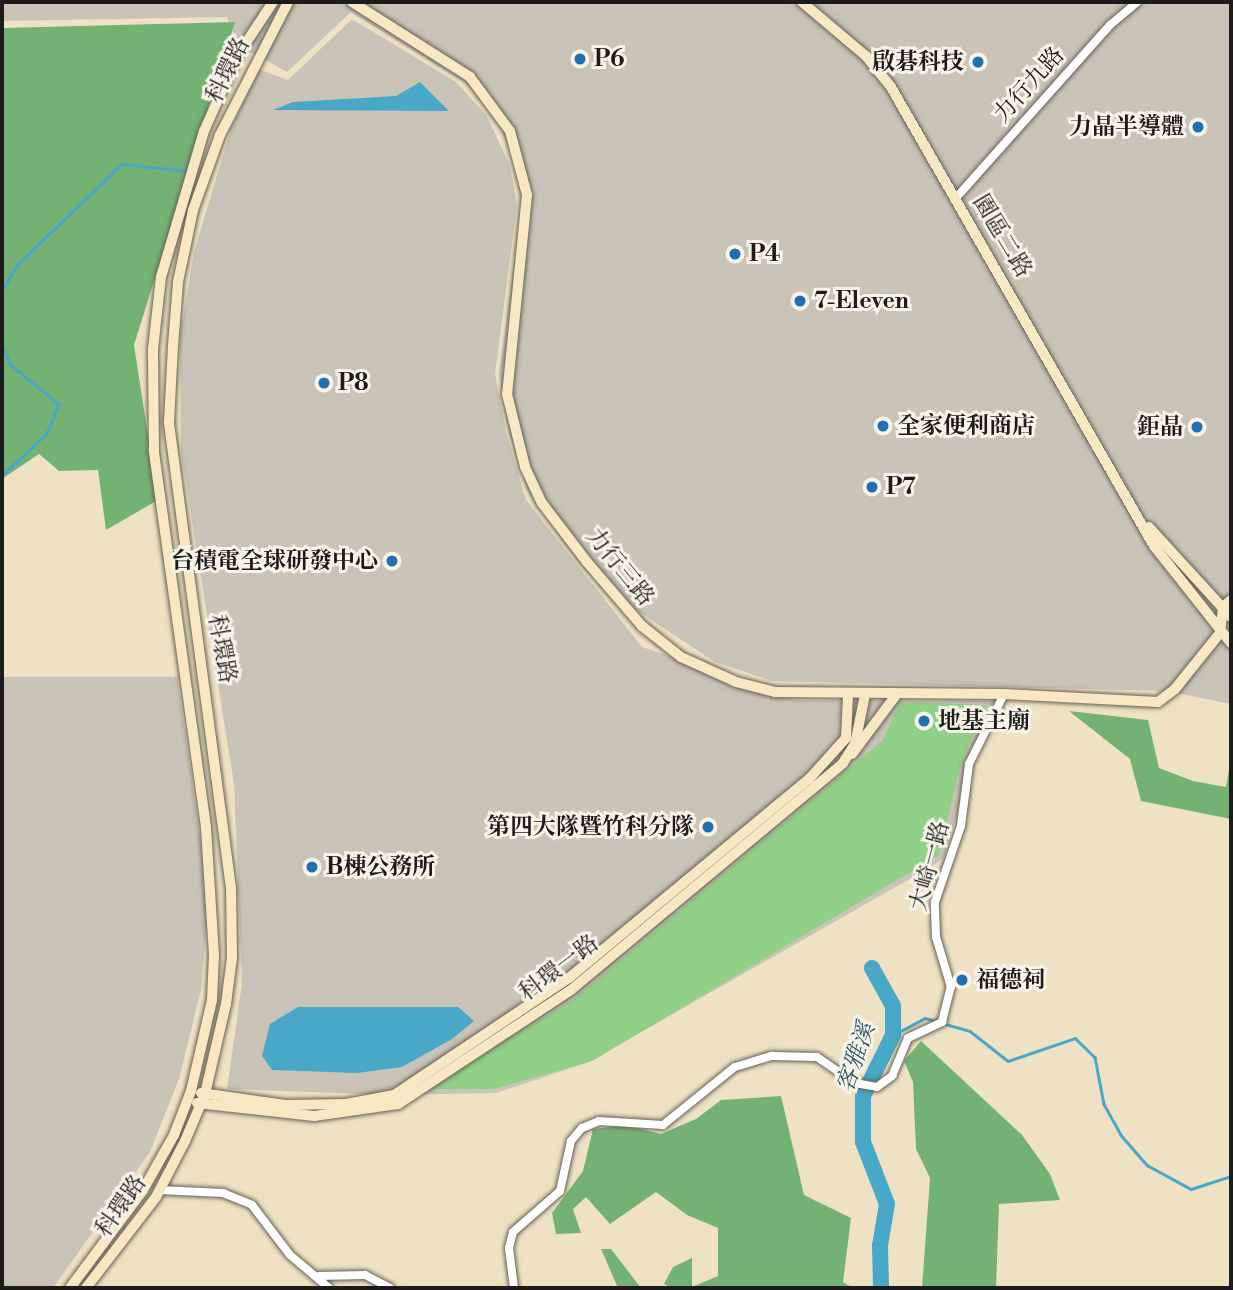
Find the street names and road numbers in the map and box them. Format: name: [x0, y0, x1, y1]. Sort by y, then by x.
street label: 科環路: [200, 33, 256, 107]
street label: 力行九路: [988, 42, 1070, 128]
street label: 園區二路: [966, 189, 1038, 283]
street label: 力行三路: [580, 523, 660, 611]
street label: 科環路: [202, 613, 242, 685]
street label: 大崎一路: [905, 818, 955, 914]
street label: 科環一路: [514, 929, 604, 1007]
street label: 科環路: [90, 1170, 152, 1242]

